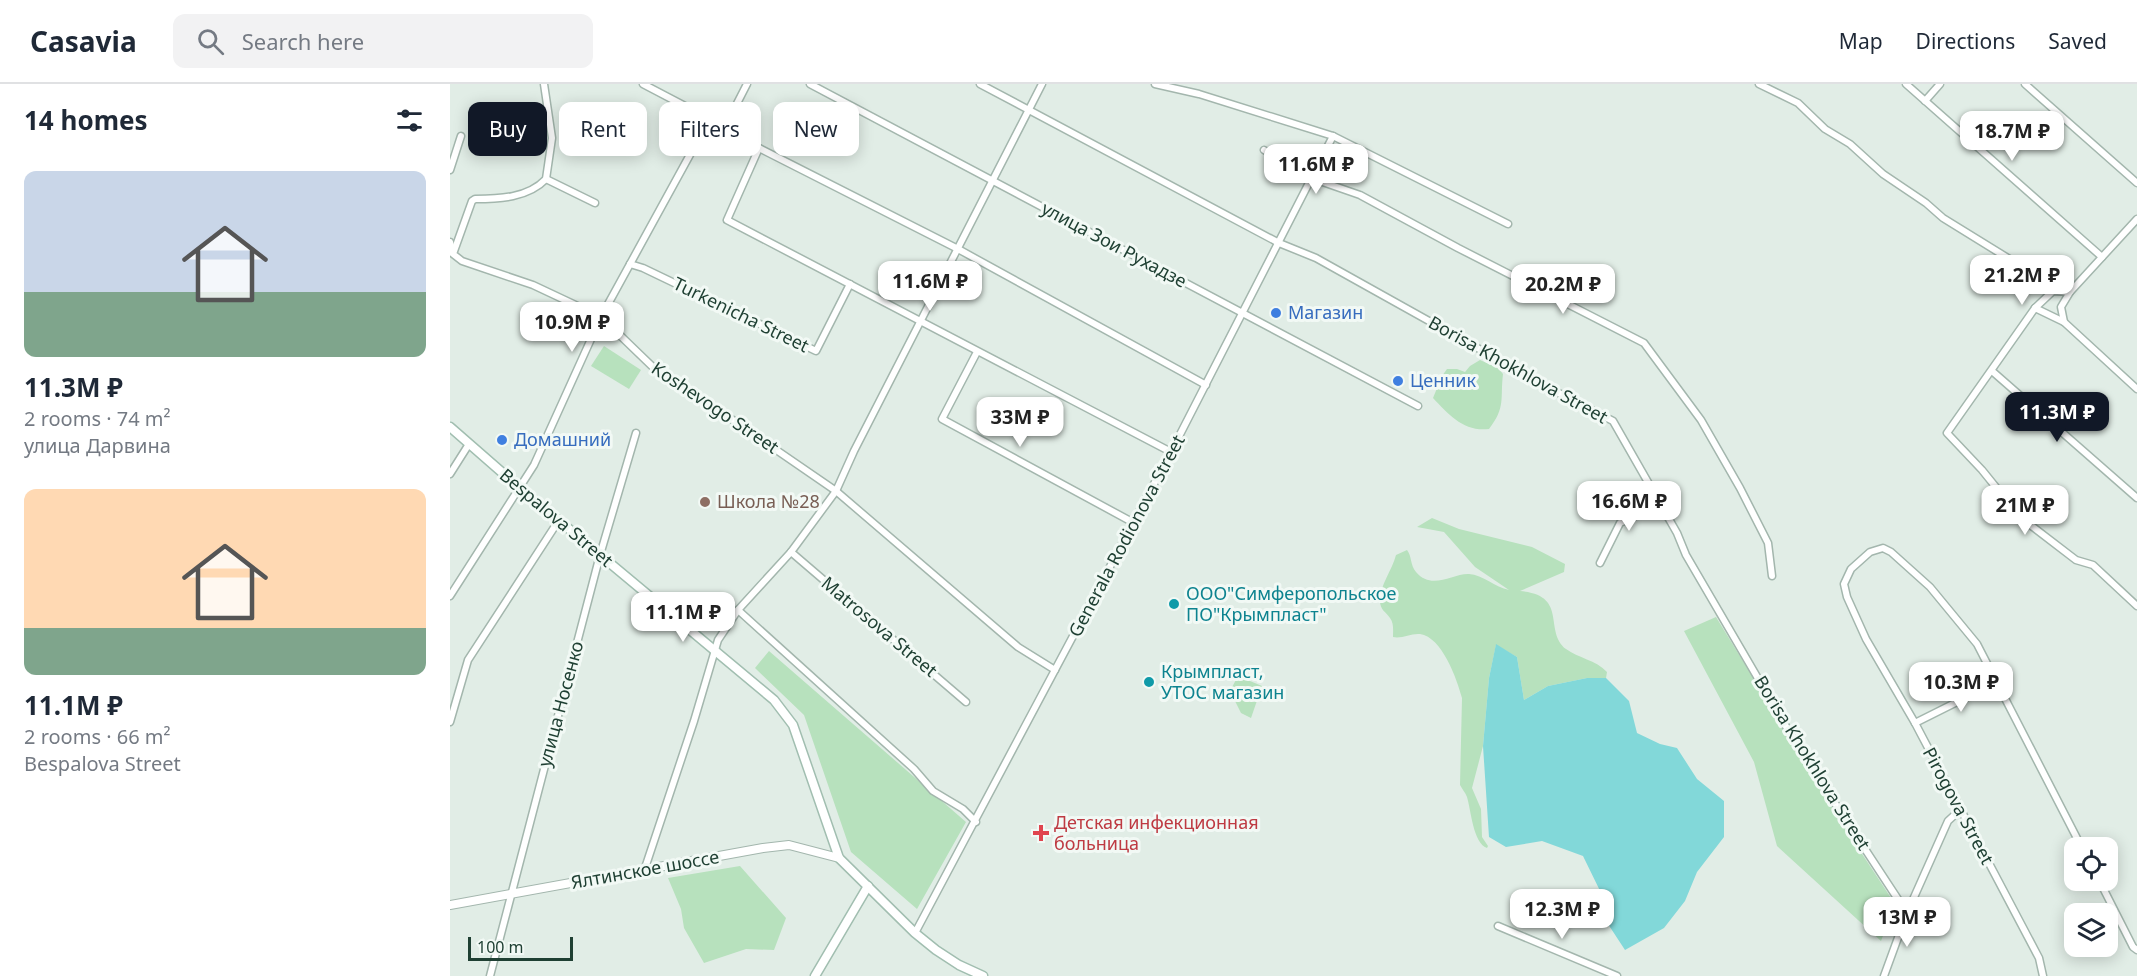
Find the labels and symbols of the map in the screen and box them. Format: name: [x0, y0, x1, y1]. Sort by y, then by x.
pin: 18.7M ₽: [1957, 111, 2067, 162]
pin: 11.6M ₽: [1261, 144, 1371, 195]
street label: улица Зои Рухадзе: [1038, 196, 1191, 293]
pin: 21.2M ₽: [1967, 255, 2077, 306]
pin: 11.6M ₽: [875, 261, 985, 312]
pin: 20.2M ₽: [1508, 264, 1618, 315]
street label: Turkenicha Street: [670, 271, 814, 358]
place label: Магазин: [1288, 300, 1363, 324]
pin: 10.9M ₽: [517, 302, 627, 353]
marker: Магазин: [1269, 306, 1283, 320]
street label: Borisa Khokhlova Street: [1425, 310, 1613, 429]
street label: Koshevogo Street: [647, 356, 784, 459]
place label: Ценник: [1410, 368, 1477, 392]
marker: Ценник: [1391, 374, 1405, 388]
pin: 11.3M ₽: [2002, 392, 2112, 443]
pin: 33M ₽: [978, 397, 1062, 448]
place label: Домашний: [514, 427, 611, 451]
street label: Generala Rodionova Street: [1063, 430, 1190, 641]
marker: Домашний: [495, 433, 509, 447]
street label: Bespalova Street: [495, 463, 619, 572]
pin: 16.6M ₽: [1574, 481, 1684, 532]
pin: 21M ₽: [1983, 485, 2067, 536]
place label: Школа №28: [717, 489, 820, 513]
marker: Школа №28: [698, 495, 712, 509]
street label: Matrosova Street: [817, 571, 943, 682]
place label: ООО"Симферопольское ПО"Крымпласт": [1186, 581, 1397, 626]
pin: 11.1M ₽: [628, 592, 738, 643]
marker: ООО"Симферопольское ПО"Крымпласт": [1167, 597, 1181, 611]
street label: улица Носенко: [532, 638, 588, 769]
place label: Крымпласт, УТОС магазин: [1161, 659, 1284, 704]
pin: 10.3M ₽: [1906, 662, 2016, 713]
street label: Borisa Khokhlova Street: [1749, 671, 1877, 855]
marker: Крымпласт, УТОС магазин: [1142, 675, 1156, 689]
street label: Pirogova Street: [1918, 743, 2000, 869]
place label: Детская инфекционная больница: [1054, 810, 1259, 855]
marker: Детская инфекционная больница: [1032, 824, 1050, 842]
street label: Ялтинское шоссе: [569, 844, 721, 894]
pin: 12.3M ₽: [1507, 889, 1617, 940]
pin: 13M ₽: [1865, 897, 1949, 948]
scale bar: [468, 934, 573, 962]

